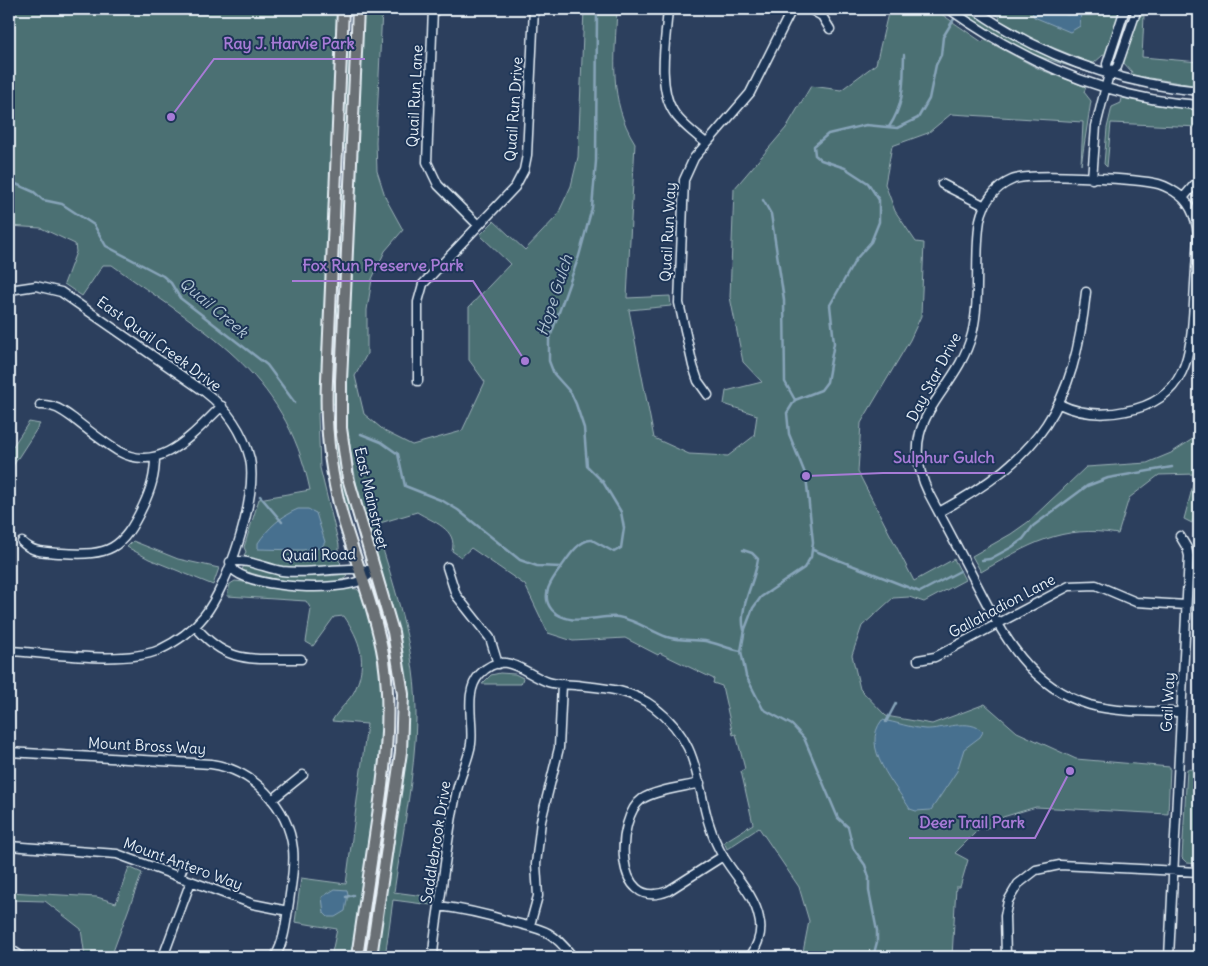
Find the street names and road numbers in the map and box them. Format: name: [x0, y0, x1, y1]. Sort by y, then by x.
street label: Quail Run Lane: [402, 44, 427, 148]
street label: Quail Run Drive: [500, 56, 527, 162]
street label: Quail Run Way: [655, 182, 680, 282]
street label: East Quail Creek Drive: [93, 292, 225, 395]
street label: Day Star Drive: [902, 329, 965, 425]
street label: East Mainstreet: [351, 445, 392, 551]
street label: Quail Road: [282, 544, 356, 565]
street label: Gallahadion Lane: [945, 569, 1058, 642]
street label: Gail Way: [1156, 672, 1179, 732]
street label: Mount Bross Way: [88, 733, 206, 758]
street label: Saddlebrook Drive: [416, 779, 455, 905]
street label: Mount Antero Way: [121, 833, 245, 894]

